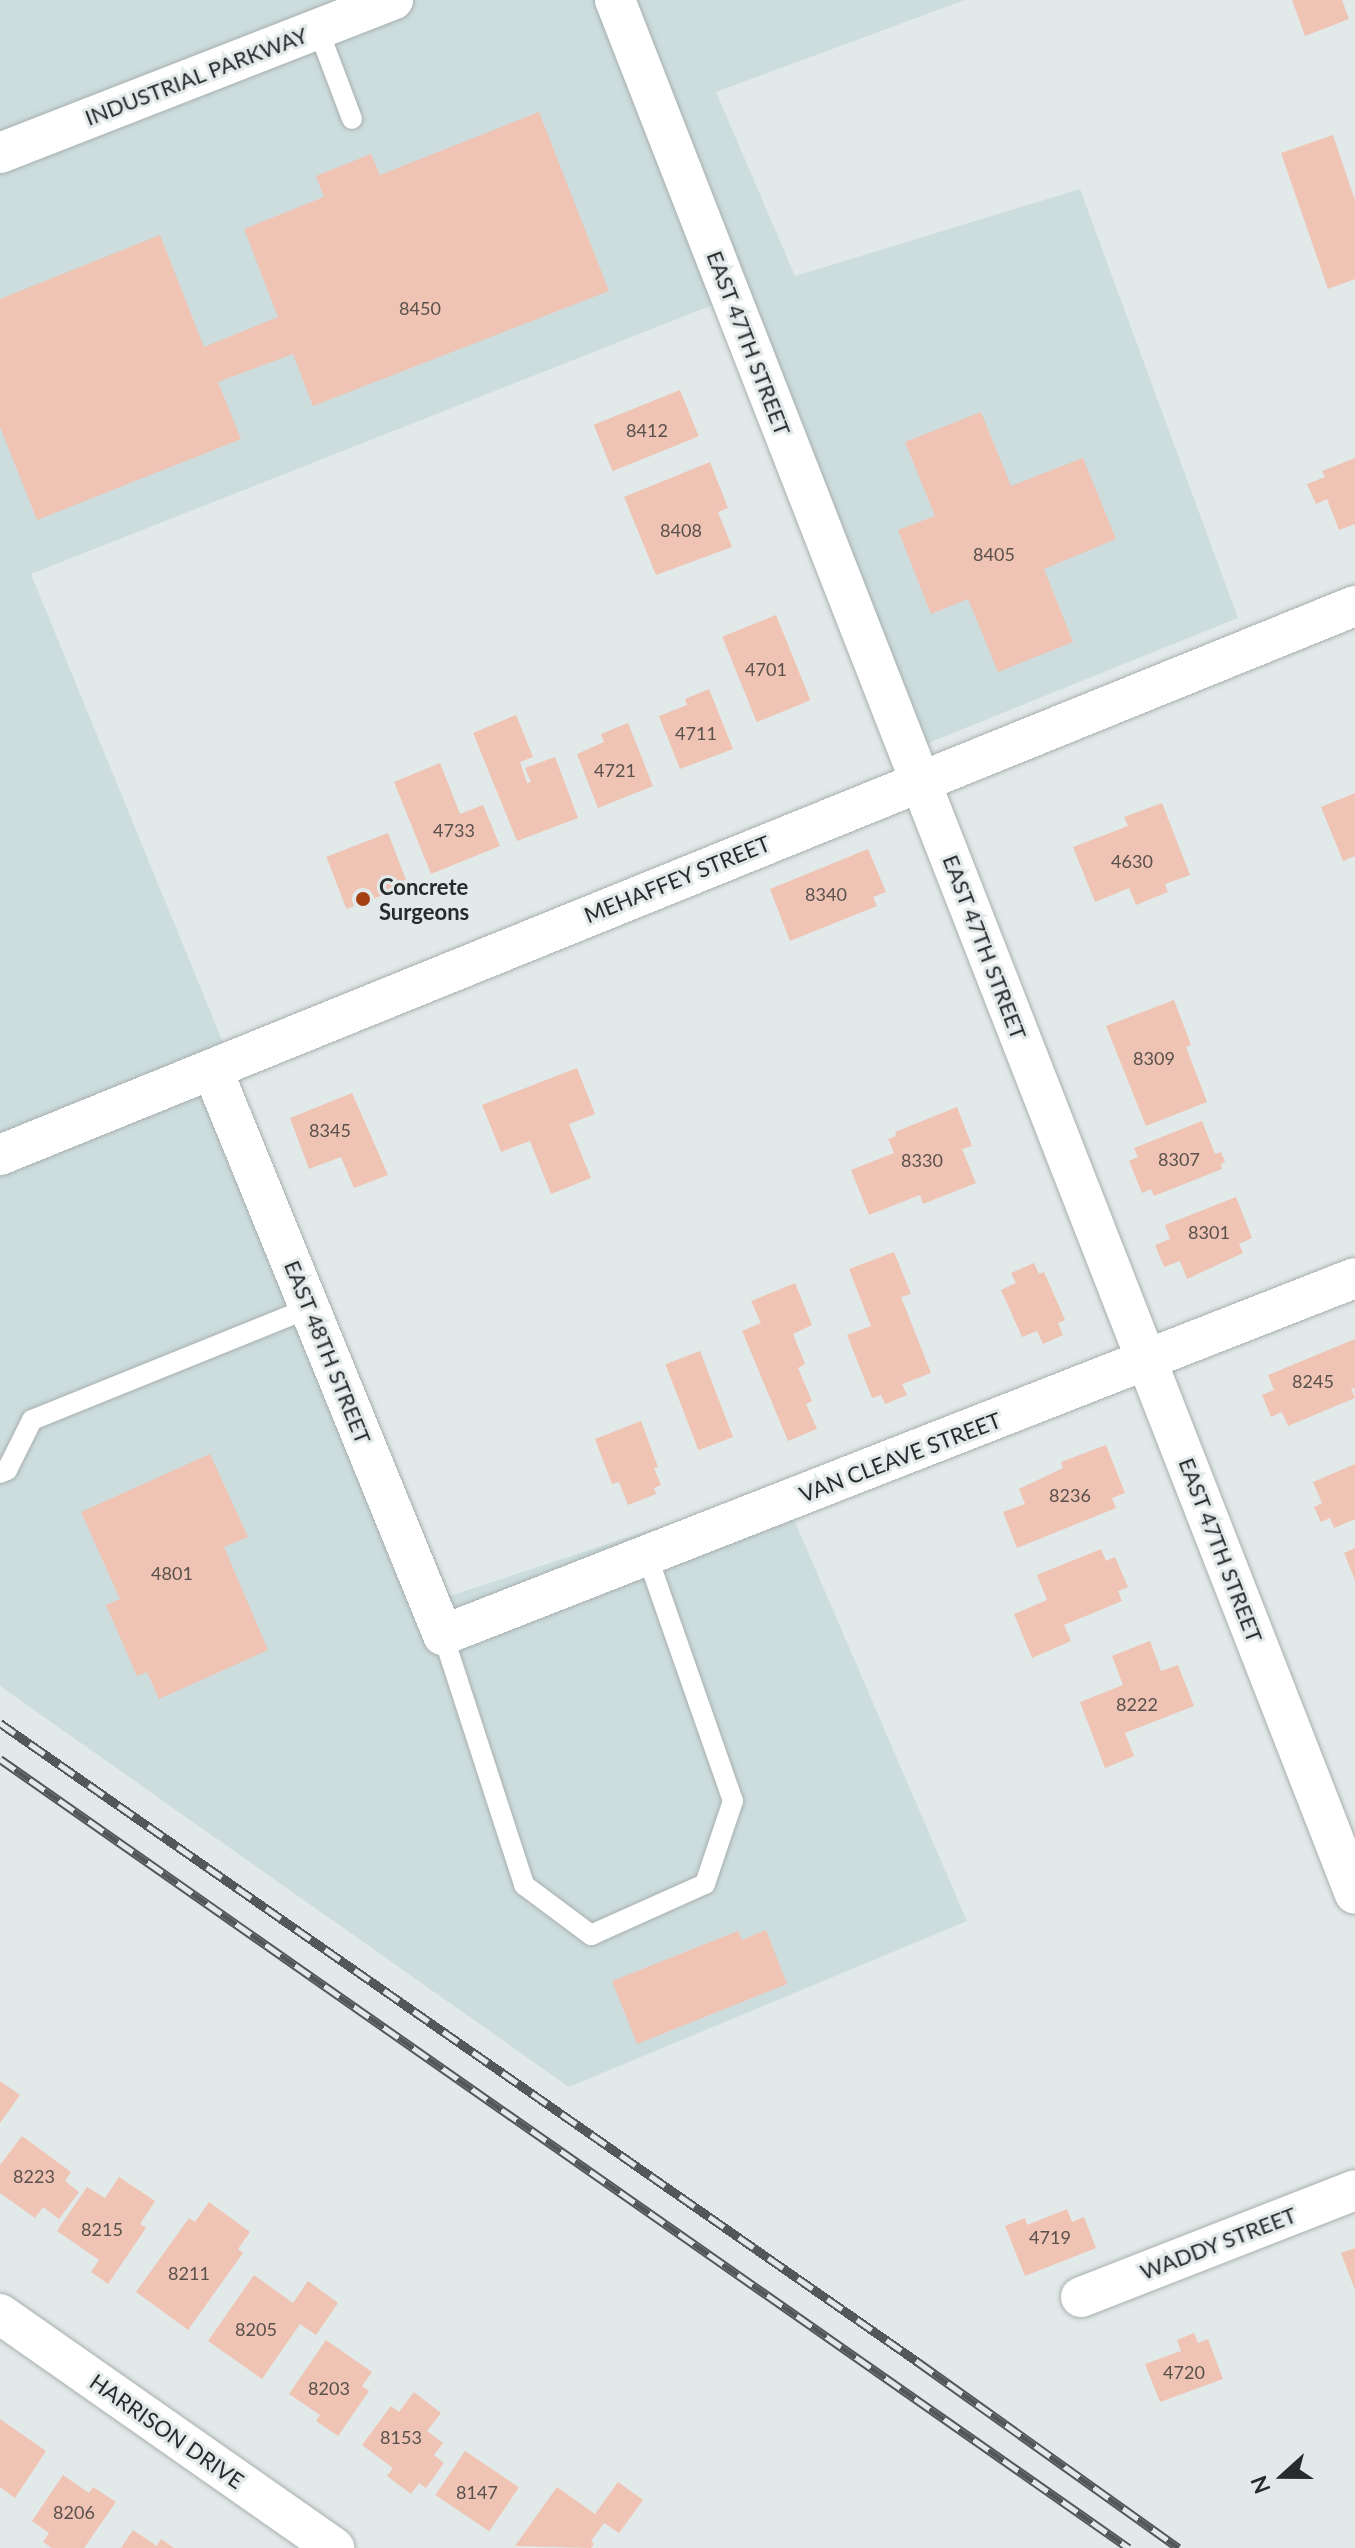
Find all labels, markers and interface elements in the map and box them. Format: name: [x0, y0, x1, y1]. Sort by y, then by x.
street label: INDUSTRIAL PARKWAY: [81, 21, 311, 131]
street label: EAST 47TH STREET: [702, 247, 796, 439]
house number: 8450: [399, 297, 441, 319]
house number: 8412: [626, 419, 668, 441]
house number: 8408: [660, 519, 702, 541]
house number: 8405: [973, 543, 1015, 565]
house number: 4701: [745, 658, 787, 680]
house number: 4711: [675, 722, 717, 744]
house number: 4721: [594, 759, 636, 781]
house number: 4733: [433, 819, 475, 841]
street label: MEHAFFEY STREET: [580, 830, 774, 928]
house number: 4630: [1111, 850, 1153, 872]
street label: EAST 47TH STREET: [938, 851, 1032, 1043]
place label: Concrete Surgeons: [379, 873, 469, 924]
house number: 8340: [805, 883, 847, 905]
marker: Concrete Surgeons: [354, 890, 372, 908]
house number: 8309: [1133, 1047, 1175, 1069]
house number: 8345: [309, 1119, 351, 1141]
house number: 8307: [1158, 1148, 1200, 1170]
house number: 8330: [901, 1149, 943, 1171]
house number: 8301: [1188, 1221, 1230, 1243]
street label: EAST 48TH STREET: [279, 1256, 377, 1448]
house number: 8245: [1292, 1370, 1334, 1392]
street label: VAN CLEAVE STREET: [795, 1406, 1005, 1508]
street label: EAST 47TH STREET: [1174, 1454, 1268, 1646]
house number: 8236: [1049, 1484, 1091, 1506]
house number: 4801: [151, 1562, 193, 1584]
house number: 8222: [1116, 1693, 1158, 1715]
house number: 8223: [13, 2165, 55, 2187]
street label: WADDY STREET: [1136, 2201, 1300, 2285]
house number: 8215: [81, 2218, 123, 2240]
house number: 4719: [1029, 2226, 1071, 2248]
house number: 8211: [168, 2262, 210, 2284]
house number: 8205: [235, 2318, 277, 2340]
house number: 4720: [1163, 2361, 1205, 2383]
street label: HARRISON DRIVE: [85, 2368, 249, 2494]
house number: 8203: [308, 2377, 350, 2399]
house number: 8153: [380, 2426, 422, 2448]
north arrow: [1243, 2436, 1323, 2516]
text: N: [1244, 2472, 1276, 2498]
house number: 8147: [456, 2481, 498, 2503]
house number: 8206: [53, 2501, 95, 2523]

